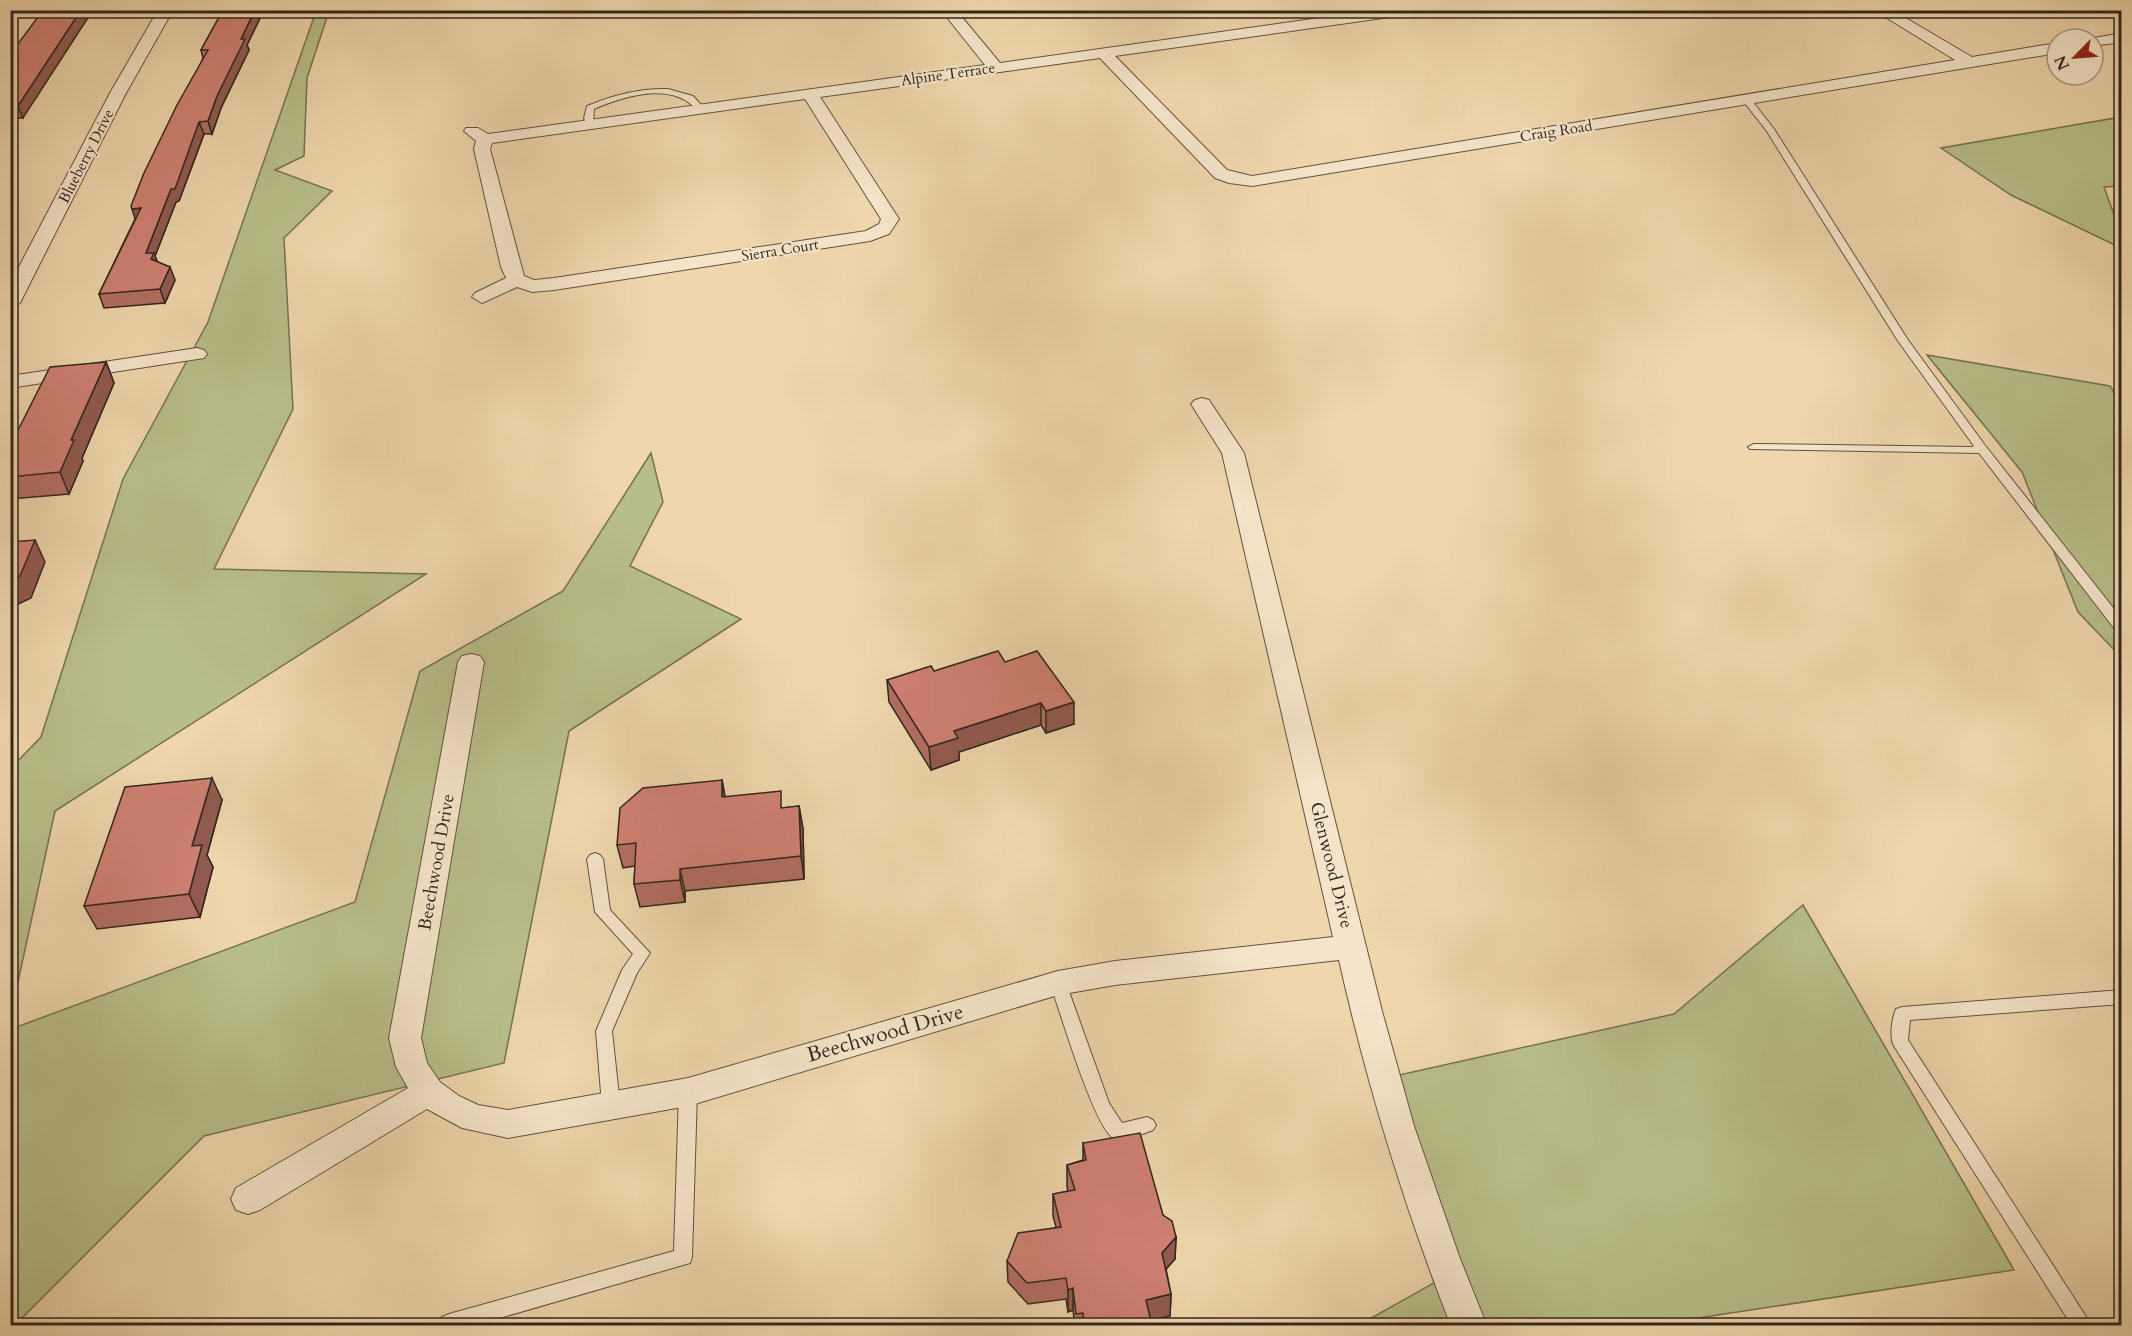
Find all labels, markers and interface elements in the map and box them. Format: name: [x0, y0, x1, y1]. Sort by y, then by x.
north arrow: [2045, 27, 2105, 87]
text: N: [2049, 52, 2075, 74]
street label: Alpine Terrace: [900, 57, 997, 91]
street label: Blueberry Drive: [54, 105, 118, 206]
street label: Craig Road: [1518, 115, 1594, 147]
street label: Sierra Court: [740, 234, 820, 266]
street label: Beechwood Drive: [412, 792, 461, 932]
street label: Glenwood Drive: [1304, 799, 1359, 931]
street label: Beechwood Drive: [803, 997, 967, 1070]

